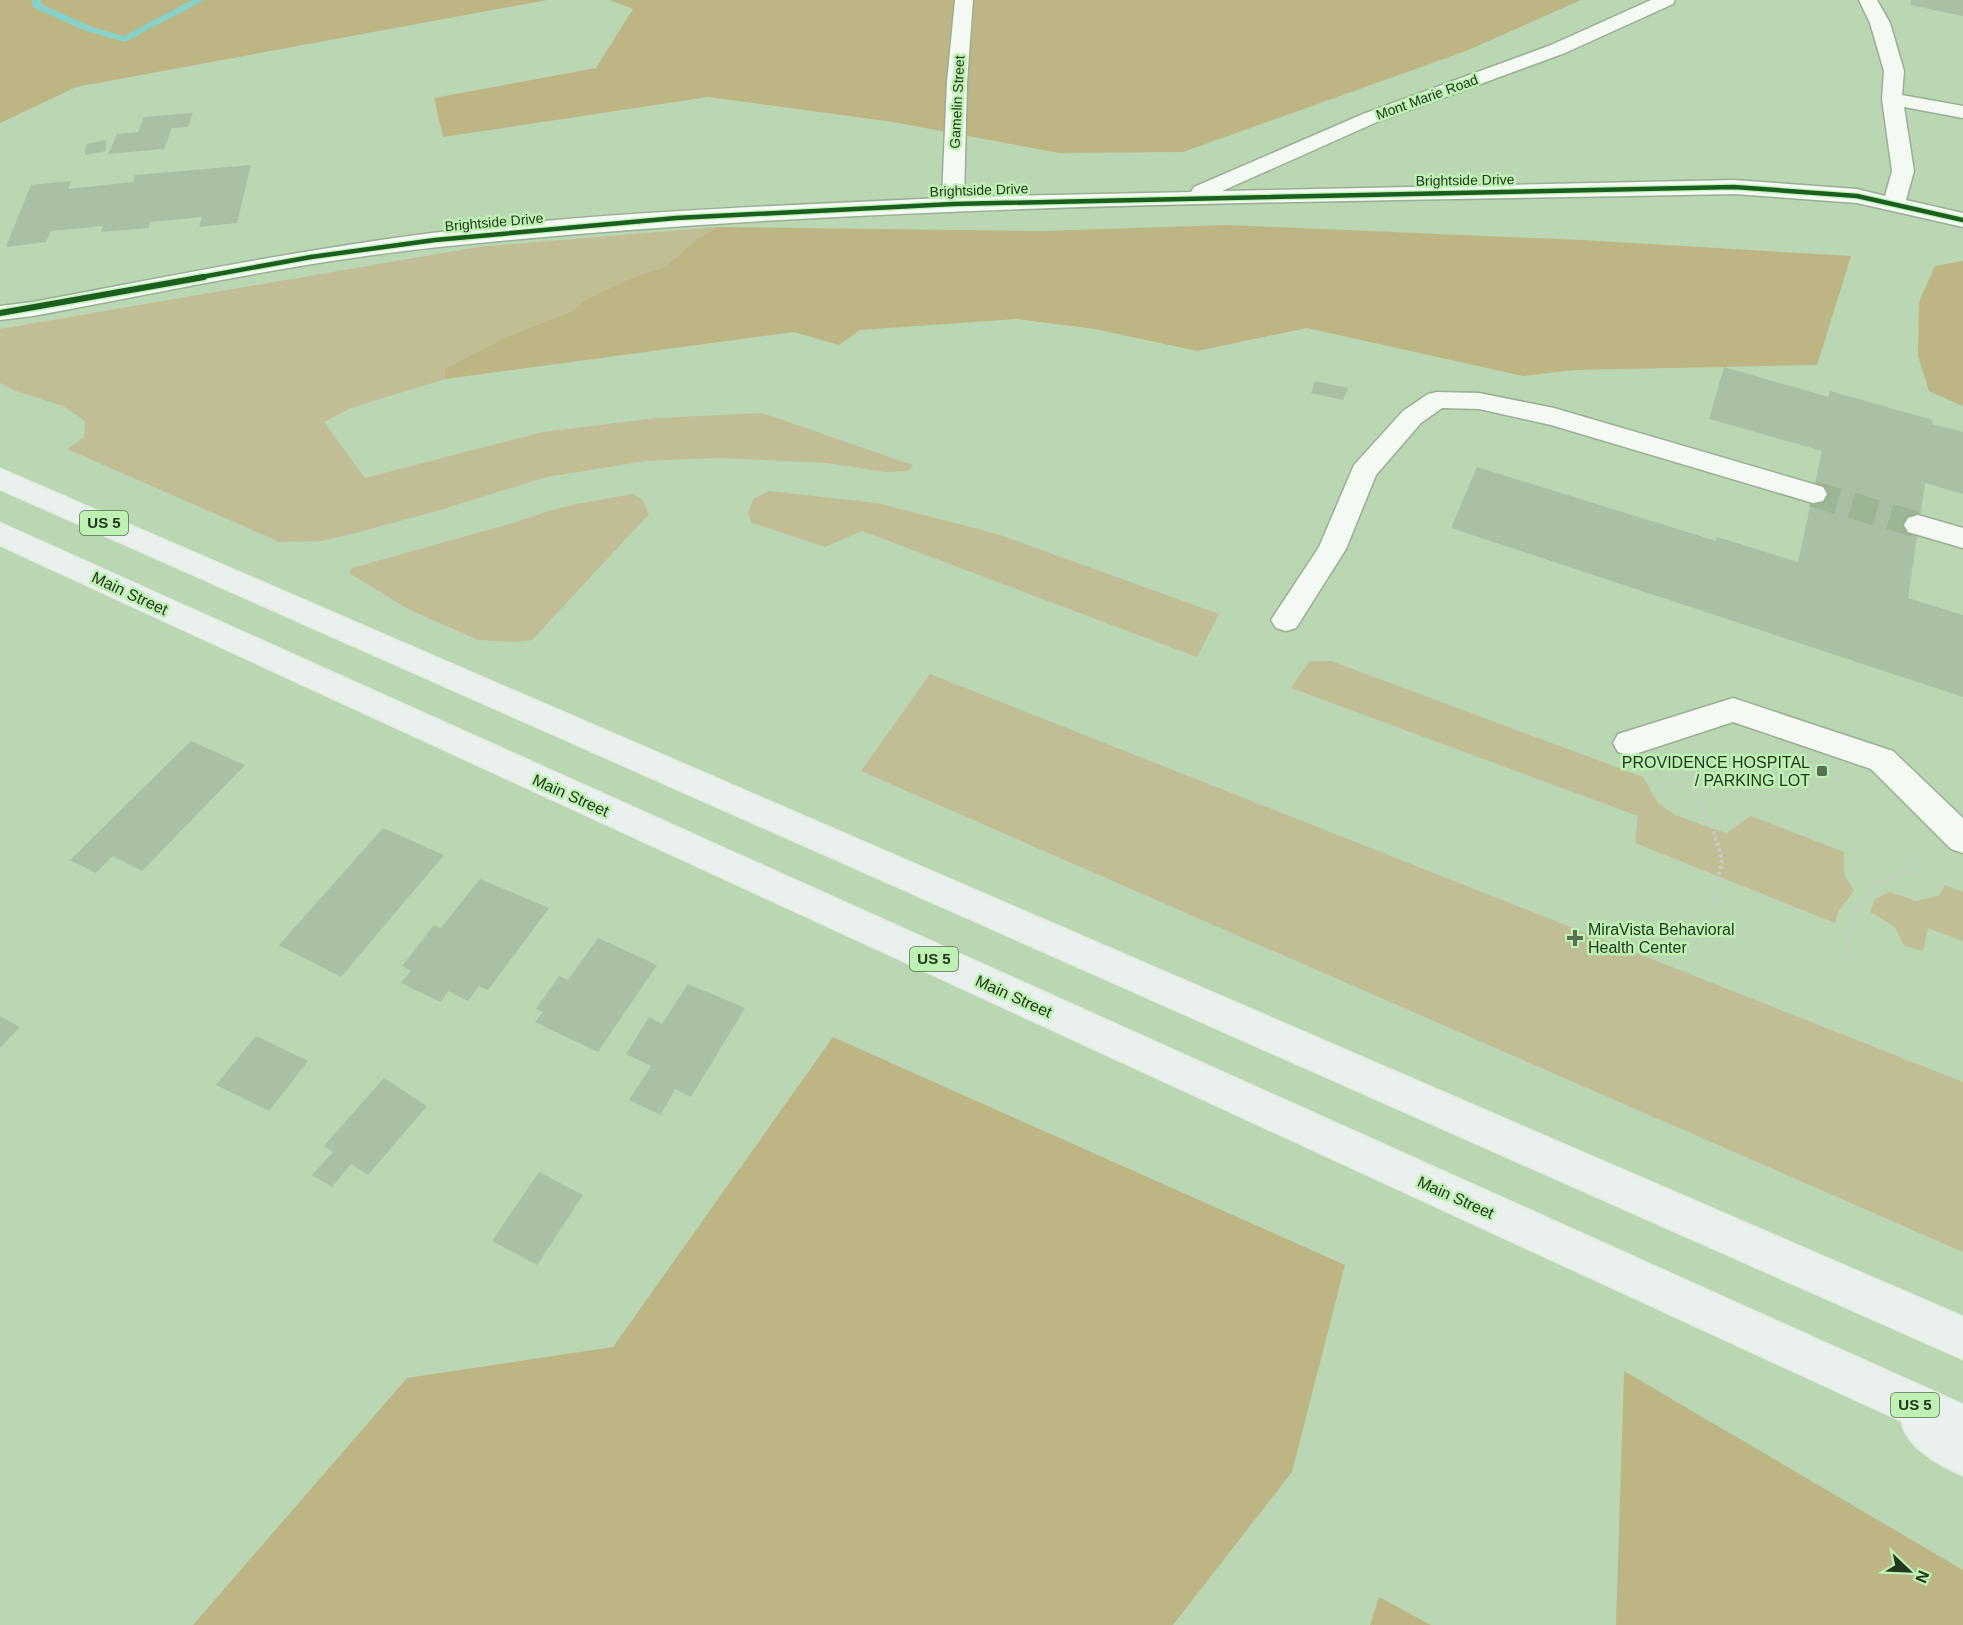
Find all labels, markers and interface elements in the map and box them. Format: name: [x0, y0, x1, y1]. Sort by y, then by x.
street label: Gamelin Street: [947, 55, 967, 149]
street label: Mont Marie Road: [1374, 71, 1480, 123]
street label: Brightside Drive: [1415, 171, 1515, 189]
street label: Brightside Drive: [929, 180, 1029, 200]
street label: Brightside Drive: [444, 210, 544, 234]
road number: US 5: [80, 511, 128, 535]
street label: Main Street: [89, 568, 171, 619]
place label: PROVIDENCE HOSPITAL / PARKING LOT: [1622, 754, 1810, 789]
marker: PROVIDENCE HOSPITAL / PARKING LOT: [1815, 764, 1829, 778]
street label: Main Street: [530, 771, 612, 820]
place label: MiraVista Behavioral Health Center: [1588, 921, 1734, 956]
marker: MiraVista Behavioral Health Center: [1566, 929, 1584, 947]
road number: US 5: [910, 947, 958, 971]
street label: Main Street: [973, 972, 1055, 1021]
street label: Main Street: [1415, 1173, 1497, 1222]
road number: US 5: [1891, 1393, 1939, 1417]
north arrow: [1879, 1541, 1939, 1601]
text: N: [1912, 1568, 1932, 1585]

